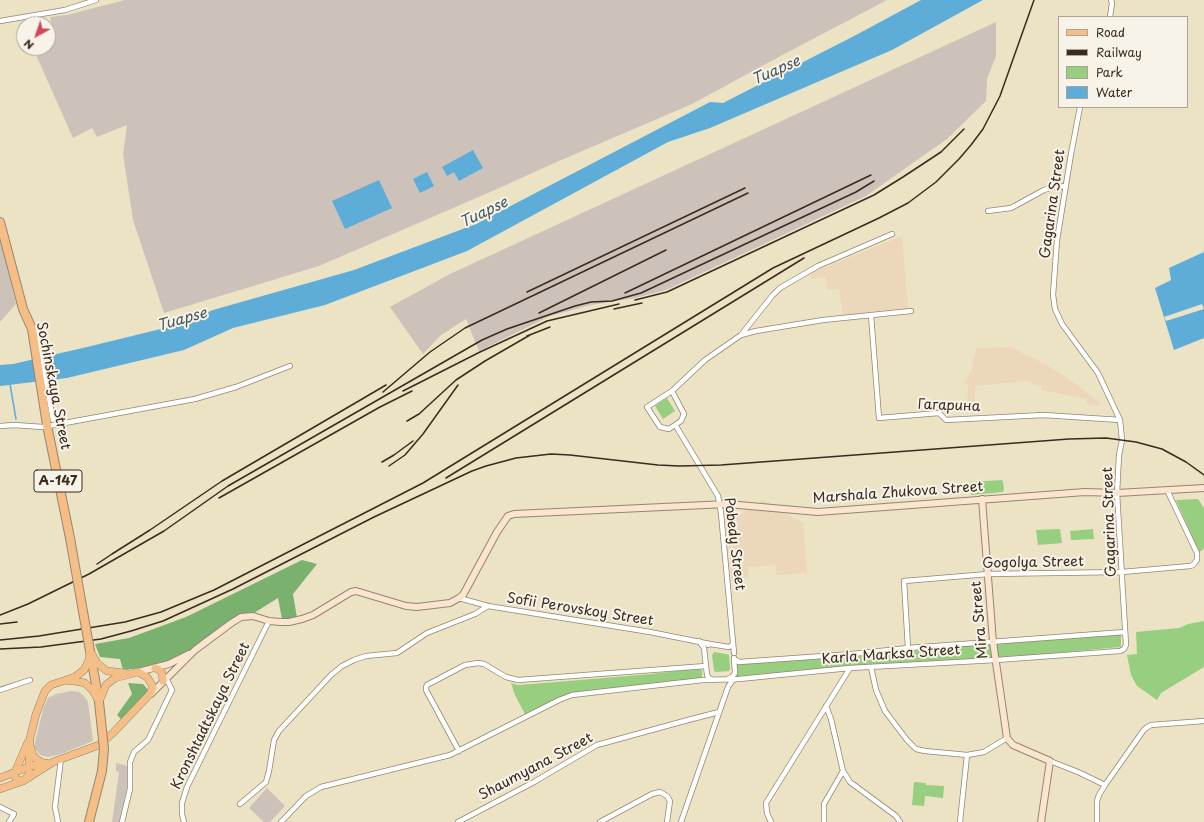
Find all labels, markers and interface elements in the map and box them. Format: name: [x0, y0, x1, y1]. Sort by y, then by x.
north arrow: [16, 16, 56, 56]
legend: [1058, 16, 1188, 108]
text: Road: [1096, 23, 1125, 41]
text: N: [20, 35, 37, 54]
text: Railway: [1096, 43, 1142, 61]
water label: Tuapse: [749, 52, 803, 90]
text: Park: [1096, 63, 1123, 81]
text: Water: [1096, 83, 1132, 101]
street label: Gagarina Street: [1037, 148, 1069, 260]
water label: Tuapse: [457, 194, 511, 232]
water label: Tuapse: [155, 304, 209, 336]
street label: Sochinskaya Street: [32, 321, 74, 451]
street label: Гагарина: [917, 397, 981, 415]
street label: Gagarina Street: [1100, 467, 1120, 577]
road number: А-147: [34, 470, 82, 492]
street label: Marshala Zhukova Street: [812, 479, 984, 507]
street label: Pobedy Street: [720, 497, 748, 591]
street label: Gogolya Street: [982, 554, 1084, 572]
street label: Mira Street: [968, 580, 992, 660]
street label: Sofii Perovskoy Street: [505, 590, 655, 630]
street label: Kronshtadtskaya Street: [168, 640, 254, 792]
street label: Karla Marksa Street: [821, 642, 961, 668]
street label: Shaumyana Street: [476, 730, 596, 804]

